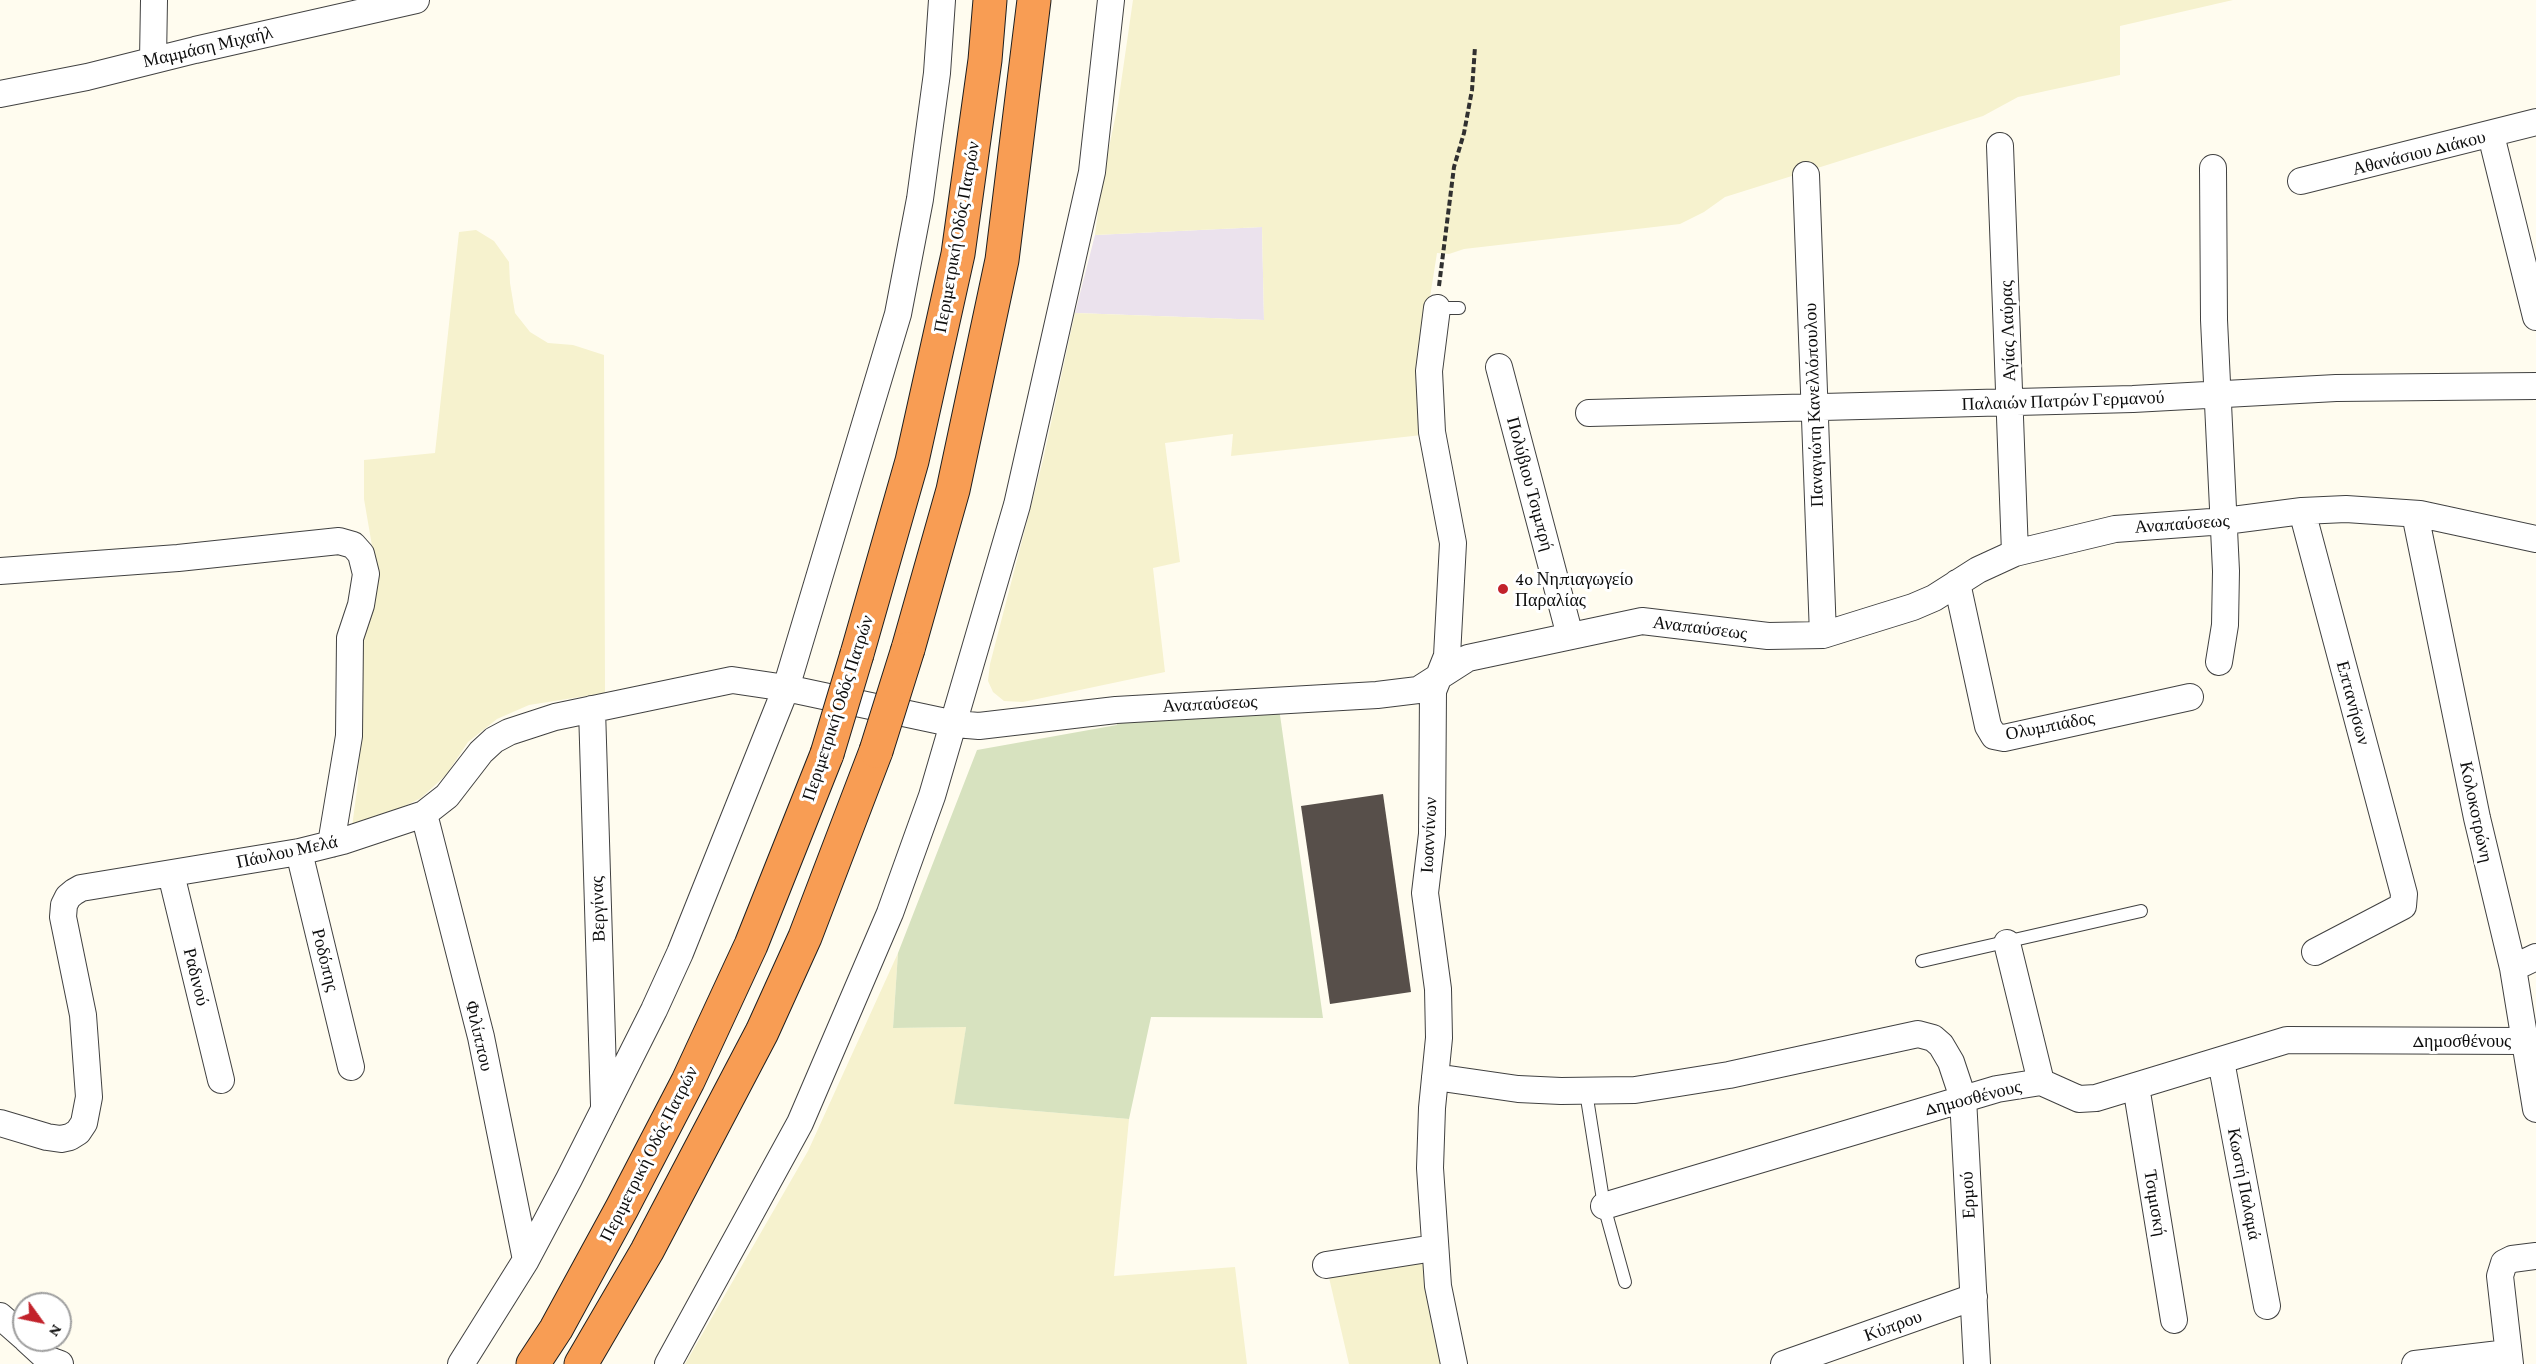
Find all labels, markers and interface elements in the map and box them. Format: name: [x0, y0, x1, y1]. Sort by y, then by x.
street label: Μαμμάση Μιχαήλ: [141, 22, 275, 72]
street label: Αθανάσιου Διάκου: [2350, 126, 2488, 180]
street label: Περιμετρική Οδός Πατρών: [930, 140, 984, 334]
street label: Αγίας Λαύρας: [1995, 280, 2021, 382]
street label: Παναγιώτη Κανελλόπουλου: [1800, 303, 1828, 507]
street label: Παλαιών Πατρών Γερμανού: [1961, 387, 2165, 415]
street label: Πολύβιου Τσιμπρή: [1502, 414, 1558, 554]
street label: Αναπαύσεως: [2134, 510, 2230, 538]
place label: 4o Νηπιαγωγείο Παραλίας: [1515, 568, 1633, 610]
marker: 4o Νηπιαγωγείο Παραλίας: [1496, 582, 1510, 596]
street label: Αναπαύσεως: [1652, 611, 1748, 645]
street label: Περιμετρική Οδός Πατρών: [798, 612, 878, 804]
street label: Επτανήσων: [2331, 659, 2375, 747]
street label: Αναπαύσεως: [1162, 691, 1258, 717]
street label: Ολυμπιάδος: [2004, 707, 2096, 745]
street label: Κολοκοτρώνη: [2455, 759, 2497, 865]
street label: Ιωαννίνων: [1416, 796, 1442, 874]
street label: Πάυλου Μελά: [234, 831, 340, 873]
street label: Βεργίνας: [586, 876, 610, 942]
street label: Ροδόπης: [307, 926, 343, 994]
street label: Ραδινού: [178, 946, 214, 1008]
street label: Φιλίππου: [460, 999, 498, 1073]
street label: Δημοσθένους: [2413, 1030, 2511, 1052]
street label: Περιμετρική Οδός Πατρών: [595, 1063, 703, 1245]
street label: Δημοσθένους: [1923, 1076, 2023, 1120]
street label: Κωστή Παλαμά: [2223, 1126, 2265, 1242]
street label: Τσιμισκή: [2139, 1168, 2171, 1238]
street label: Ερμού: [1956, 1171, 1980, 1219]
north arrow: [12, 1292, 72, 1352]
street label: Κύπρου: [1861, 1306, 1925, 1346]
text: N: [46, 1322, 66, 1340]

